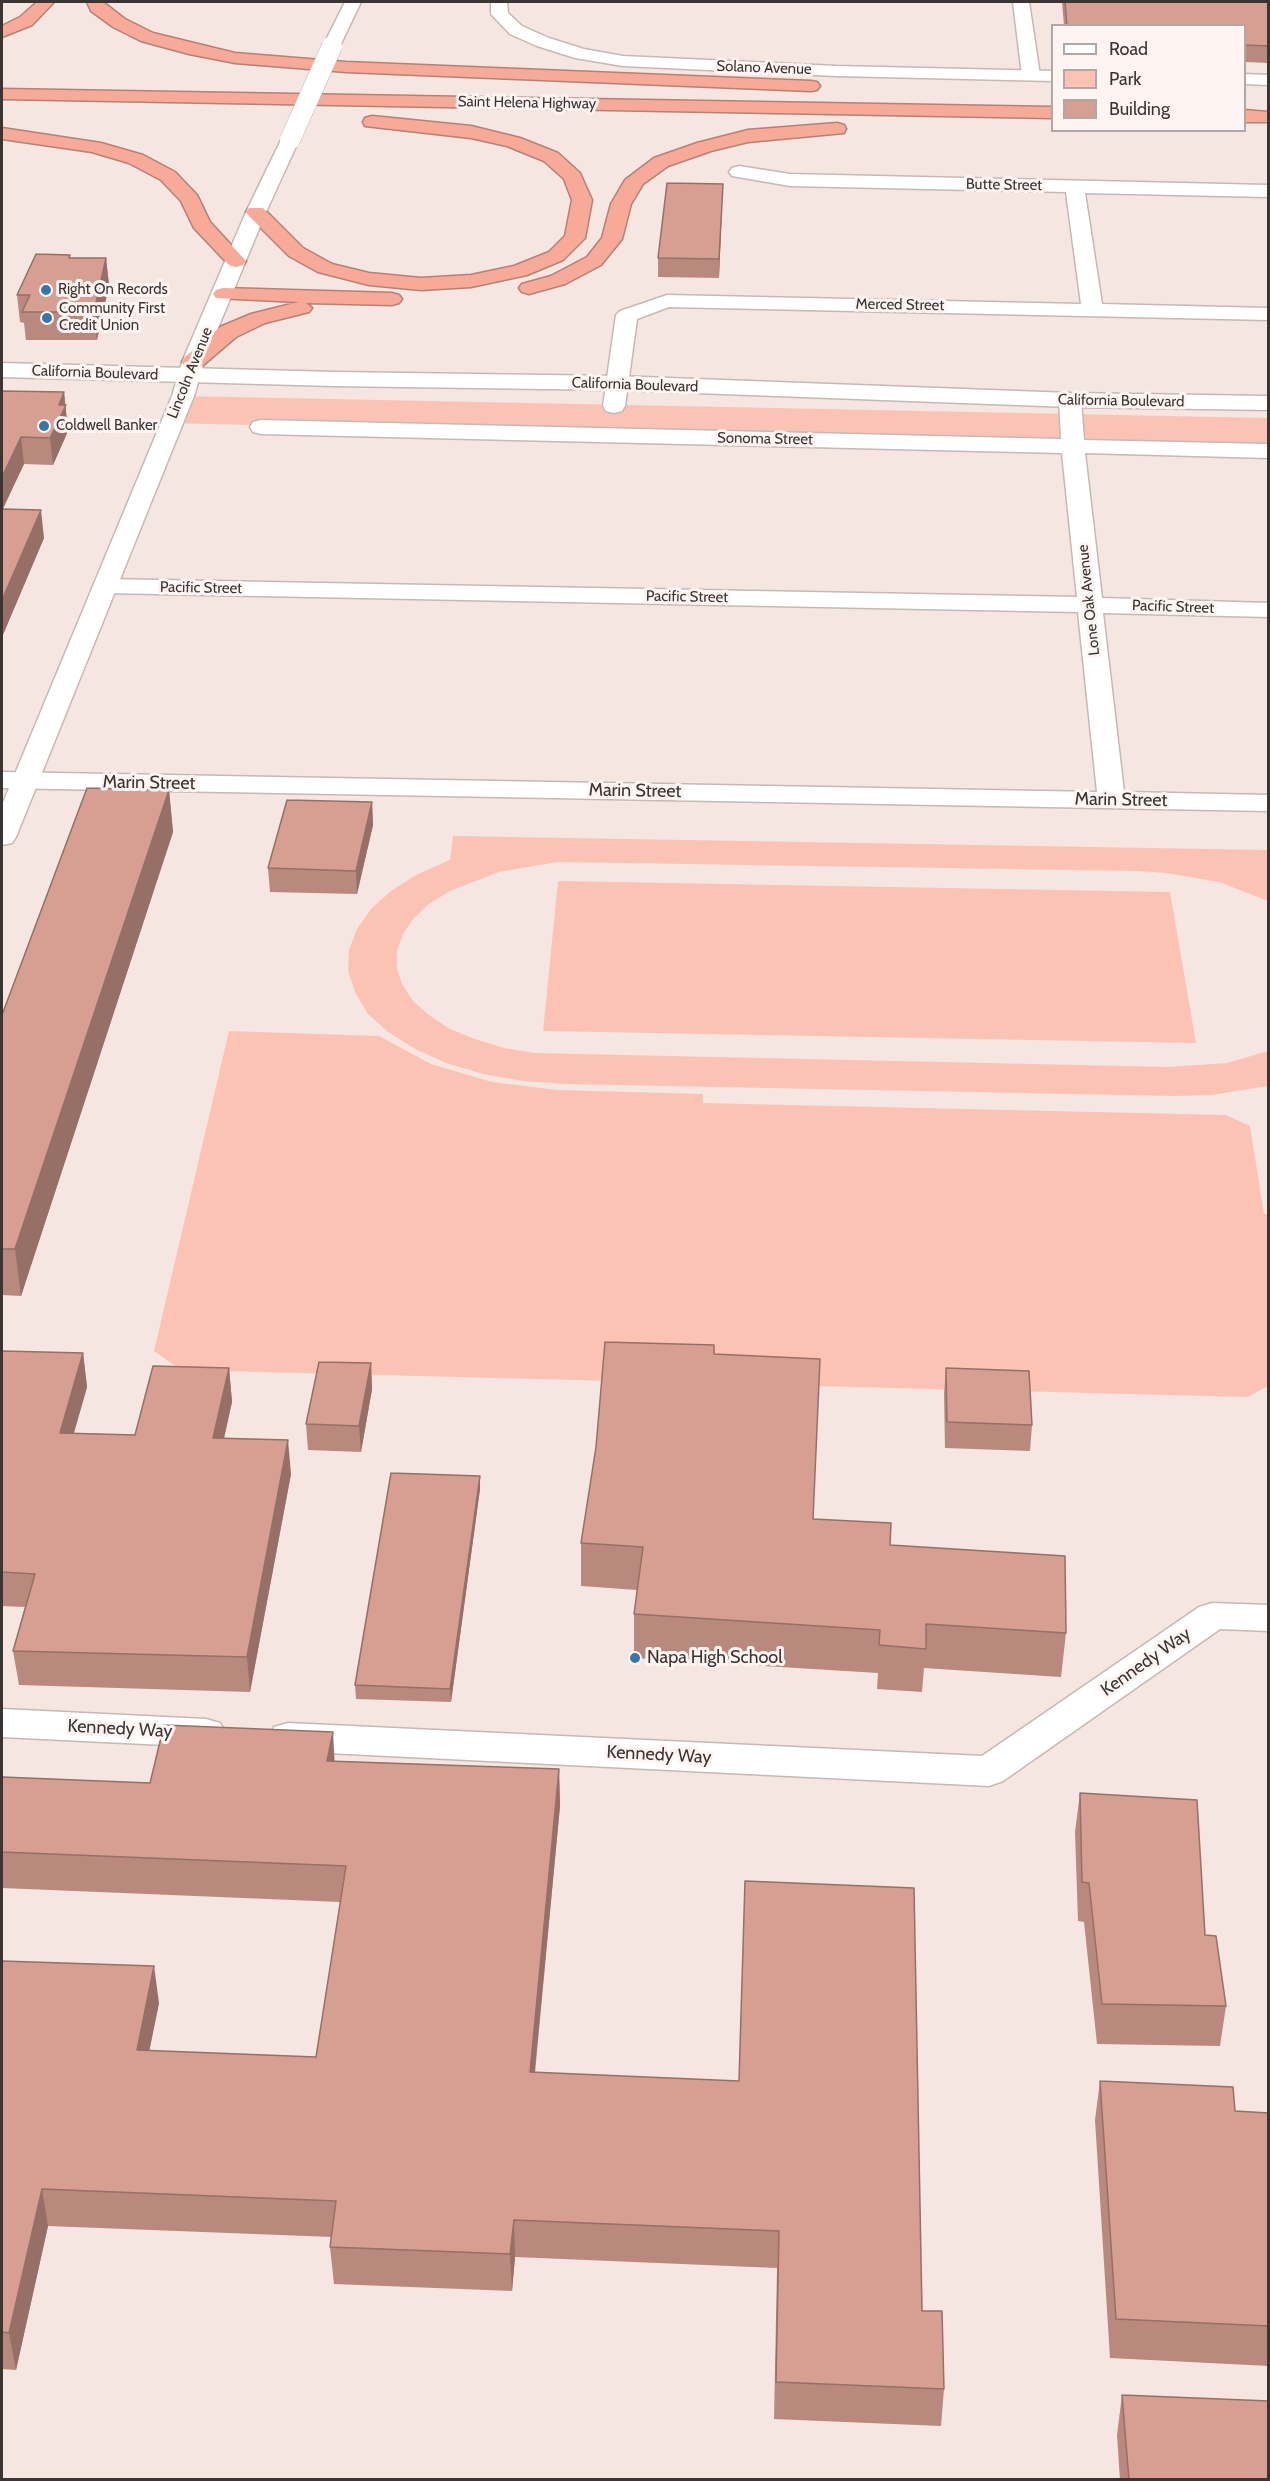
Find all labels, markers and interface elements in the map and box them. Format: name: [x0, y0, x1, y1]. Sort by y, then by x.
legend: [1051, 24, 1246, 132]
text: Road: [1109, 38, 1148, 60]
street label: Solano Avenue: [716, 57, 812, 79]
text: Park: [1109, 68, 1141, 90]
street label: Saint Helena Highway: [458, 93, 596, 113]
text: Building: [1109, 98, 1170, 120]
street label: Butte Street: [966, 175, 1042, 195]
place label: Right On Records: [58, 281, 168, 299]
marker: Right On Records: [39, 283, 53, 297]
street label: Merced Street: [855, 295, 945, 315]
place label: Community First Credit Union: [59, 300, 165, 335]
marker: Community First Credit Union: [40, 311, 54, 325]
street label: Lincoln Avenue: [164, 325, 216, 421]
street label: California Boulevard: [31, 362, 159, 384]
street label: California Boulevard: [571, 374, 699, 396]
street label: California Boulevard: [1058, 391, 1184, 411]
place label: Coldwell Banker: [56, 417, 157, 435]
marker: Coldwell Banker: [37, 419, 51, 433]
street label: Sonoma Street: [717, 429, 813, 449]
street label: Lone Oak Avenue: [1074, 544, 1104, 656]
street label: Pacific Street: [160, 578, 242, 598]
street label: Pacific Street: [646, 587, 728, 607]
street label: Pacific Street: [1131, 597, 1215, 617]
street label: Marin Street: [102, 771, 196, 795]
street label: Marin Street: [588, 779, 682, 803]
street label: Marin Street: [1074, 788, 1168, 812]
street label: Kennedy Way: [1097, 1623, 1195, 1701]
place label: Napa High School: [647, 1647, 782, 1669]
marker: Napa High School: [628, 1651, 642, 1665]
street label: Kennedy Way: [67, 1715, 173, 1743]
street label: Kennedy Way: [606, 1741, 712, 1769]

